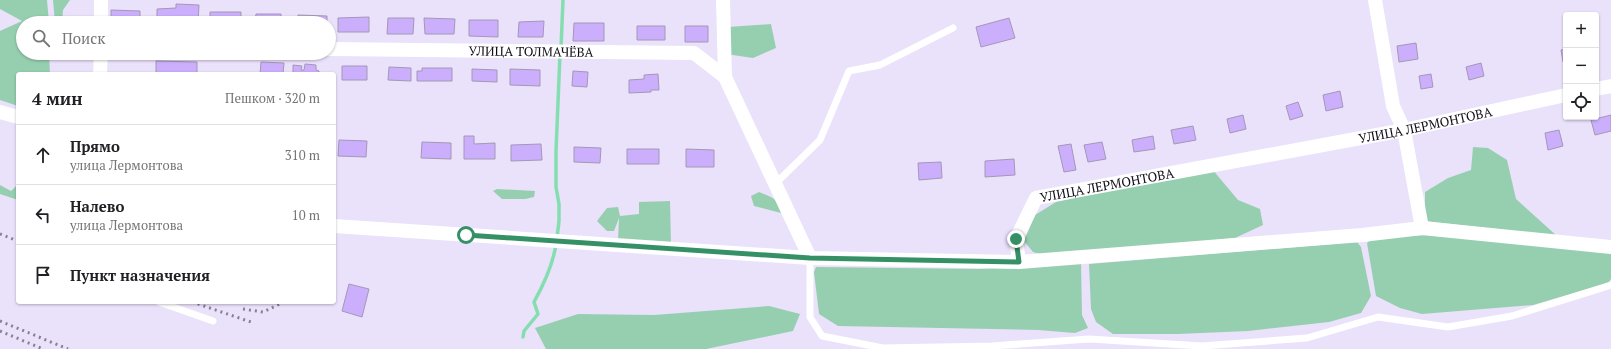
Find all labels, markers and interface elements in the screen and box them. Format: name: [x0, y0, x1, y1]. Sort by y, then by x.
map controls: [1563, 12, 1599, 120]
button: +: [1563, 12, 1599, 48]
search box: [16, 16, 336, 60]
icon: search: [30, 27, 52, 49]
text: Поиск: [62, 28, 105, 48]
street label: УЛИЦА ТОЛМАЧЁВА: [468, 42, 594, 61]
button: −: [1563, 48, 1599, 84]
button: locate: [1563, 84, 1599, 120]
text: 4 мин: [32, 87, 82, 110]
text: Пешком · 320 m: [225, 89, 320, 107]
street label: УЛИЦА ЛЕРМОНТОВА: [1357, 102, 1494, 147]
text: Прямо: [70, 136, 120, 156]
icon: ahead: [32, 144, 54, 166]
text: 310 m: [285, 146, 320, 164]
text: улица Лермонтова: [70, 156, 183, 174]
street label: УЛИЦА ЛЕРМОНТОВА: [1038, 164, 1175, 206]
text: Налево: [70, 196, 124, 216]
icon: left: [32, 204, 54, 226]
text: 10 m: [292, 206, 320, 224]
text: улица Лермонтова: [70, 216, 183, 234]
route start: [457, 226, 475, 244]
route end: [1007, 230, 1025, 248]
icon: arrive: [32, 264, 54, 286]
text: Пункт назначения: [70, 265, 210, 285]

